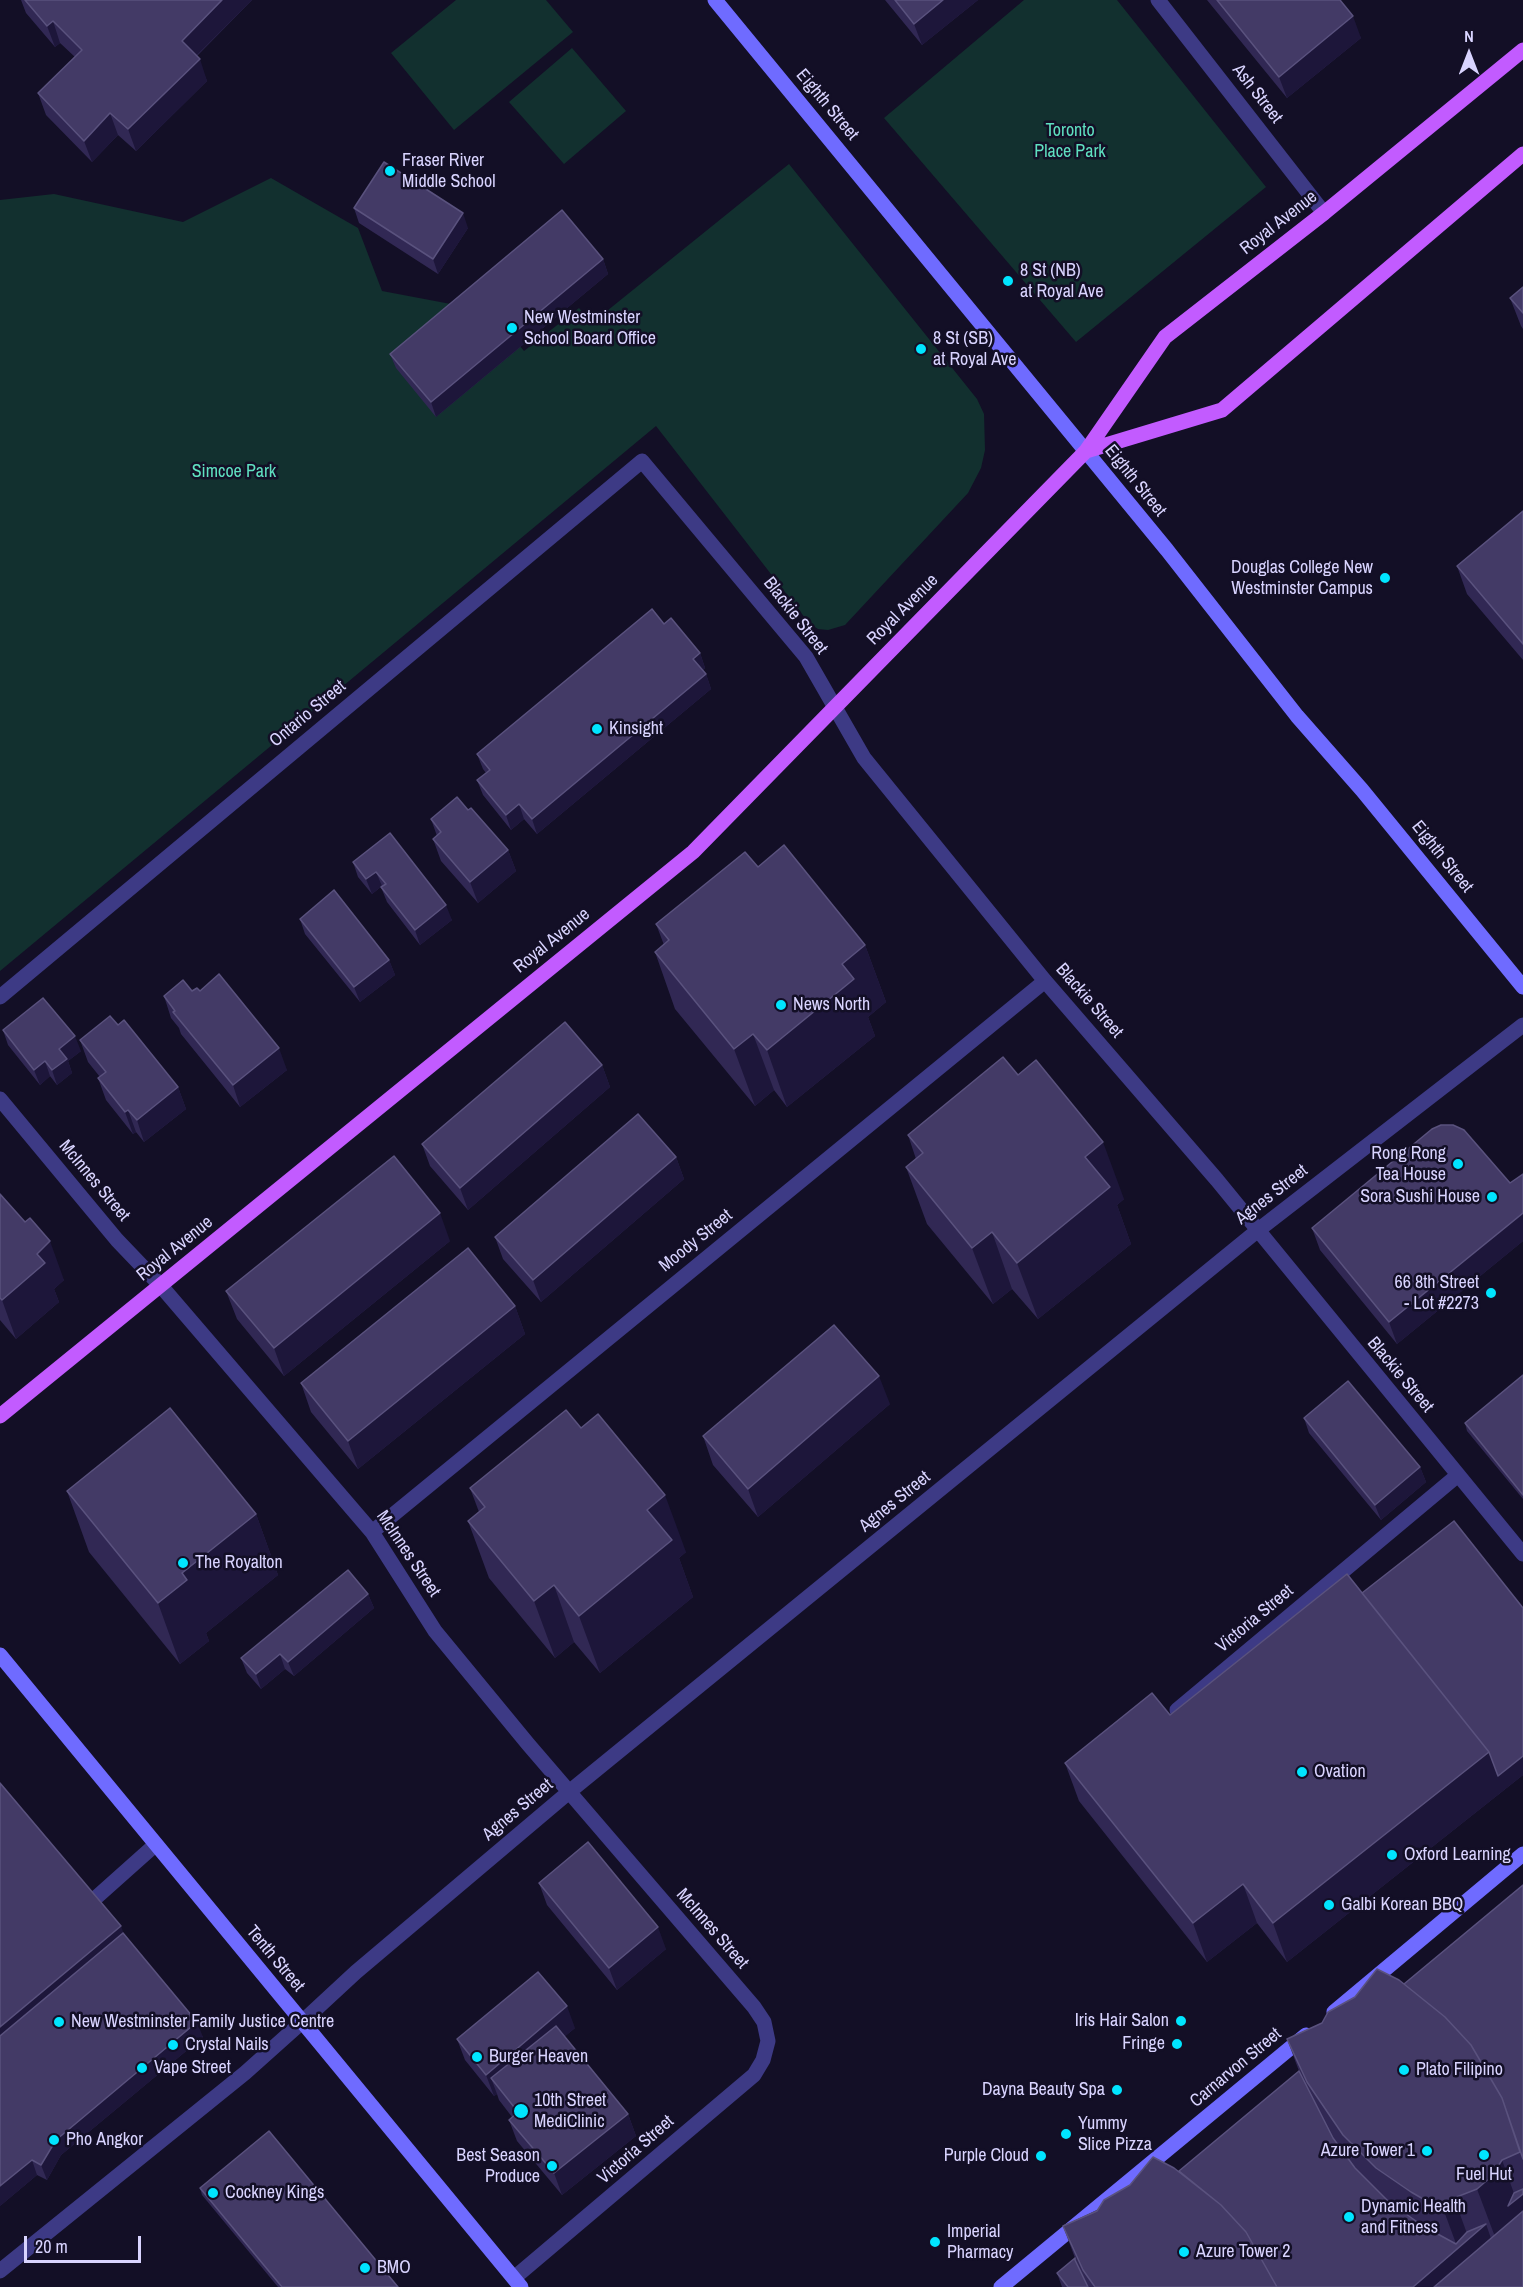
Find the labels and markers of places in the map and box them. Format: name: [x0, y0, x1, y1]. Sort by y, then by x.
place label: Fraser River Middle School: [402, 150, 496, 192]
marker: Fraser River Middle School: [383, 164, 397, 178]
place label: 8 St (NB) at Royal Ave: [1020, 260, 1103, 302]
marker: 8 St (NB) at Royal Ave: [1001, 274, 1015, 288]
place label: New Westminster School Board Office: [524, 307, 656, 350]
marker: New Westminster School Board Office: [505, 321, 519, 335]
place label: 8 St (SB) at Royal Ave: [933, 328, 1016, 370]
marker: 8 St (SB) at Royal Ave: [914, 342, 928, 356]
place label: Douglas College New Westminster Campus: [1231, 557, 1373, 600]
marker: Douglas College New Westminster Campus: [1378, 571, 1392, 585]
place label: Kinsight: [609, 718, 663, 740]
marker: Kinsight: [590, 722, 604, 736]
place label: News North: [793, 994, 870, 1016]
marker: News North: [774, 998, 788, 1012]
place label: Rong Rong Tea House: [1371, 1143, 1446, 1186]
marker: Rong Rong Tea House: [1451, 1157, 1465, 1171]
place label: Sora Sushi House: [1360, 1186, 1480, 1208]
marker: Sora Sushi House: [1485, 1190, 1499, 1204]
place label: 66 8th Street - Lot #2273: [1394, 1272, 1479, 1314]
marker: 66 8th Street - Lot #2273: [1484, 1286, 1498, 1300]
place label: The Royalton: [195, 1552, 283, 1574]
marker: The Royalton: [176, 1556, 190, 1570]
place label: Ovation: [1314, 1761, 1366, 1783]
marker: Ovation: [1295, 1765, 1309, 1779]
place label: Oxford Learning: [1404, 1844, 1511, 1866]
marker: Oxford Learning: [1385, 1848, 1399, 1862]
place label: Galbi Korean BBQ: [1341, 1894, 1463, 1916]
marker: Galbi Korean BBQ: [1322, 1898, 1336, 1912]
place label: Iris Hair Salon: [1075, 2010, 1169, 2032]
place label: New Westminster Family Justice Centre: [71, 2011, 334, 2033]
marker: Iris Hair Salon: [1174, 2014, 1188, 2028]
marker: New Westminster Family Justice Centre: [52, 2015, 66, 2029]
place label: Fringe: [1122, 2033, 1165, 2055]
place label: Crystal Nails: [185, 2034, 269, 2056]
marker: Fringe: [1170, 2037, 1184, 2051]
marker: Crystal Nails: [166, 2038, 180, 2052]
place label: Burger Heaven: [489, 2046, 588, 2068]
marker: Burger Heaven: [470, 2050, 484, 2064]
place label: Vape Street: [154, 2057, 231, 2079]
place label: Plato Filipino: [1416, 2059, 1503, 2081]
marker: Vape Street: [135, 2061, 149, 2075]
marker: Plato Filipino: [1397, 2063, 1411, 2077]
place label: Dayna Beauty Spa: [982, 2079, 1105, 2101]
marker: Dayna Beauty Spa: [1110, 2083, 1124, 2097]
place label: 10th Street MediClinic: [534, 2090, 606, 2132]
marker: 10th Street MediClinic: [512, 2102, 530, 2120]
place label: Yummy Slice Pizza: [1078, 2113, 1152, 2156]
marker: Yummy Slice Pizza: [1059, 2127, 1073, 2141]
place label: Pho Angkor: [66, 2129, 143, 2151]
marker: Pho Angkor: [47, 2133, 61, 2147]
place label: Azure Tower 1: [1321, 2140, 1415, 2162]
marker: Azure Tower 1: [1420, 2144, 1434, 2158]
place label: Best Season Produce: [456, 2145, 540, 2188]
place label: Purple Cloud: [944, 2145, 1029, 2167]
marker: Fuel Hut: [1477, 2148, 1491, 2162]
marker: Purple Cloud: [1034, 2149, 1048, 2163]
marker: Best Season Produce: [545, 2159, 559, 2173]
place label: Fuel Hut: [1456, 2164, 1512, 2186]
place label: Cockney Kings: [225, 2182, 324, 2204]
marker: Cockney Kings: [206, 2186, 220, 2200]
place label: Dynamic Health and Fitness: [1361, 2196, 1466, 2238]
marker: Dynamic Health and Fitness: [1342, 2210, 1356, 2224]
place label: Imperial Pharmacy: [947, 2221, 1013, 2264]
marker: Imperial Pharmacy: [928, 2235, 942, 2249]
place label: Azure Tower 2: [1196, 2241, 1290, 2263]
marker: Azure Tower 2: [1177, 2245, 1191, 2259]
place label: BMO: [377, 2257, 411, 2279]
marker: BMO: [358, 2261, 372, 2275]

